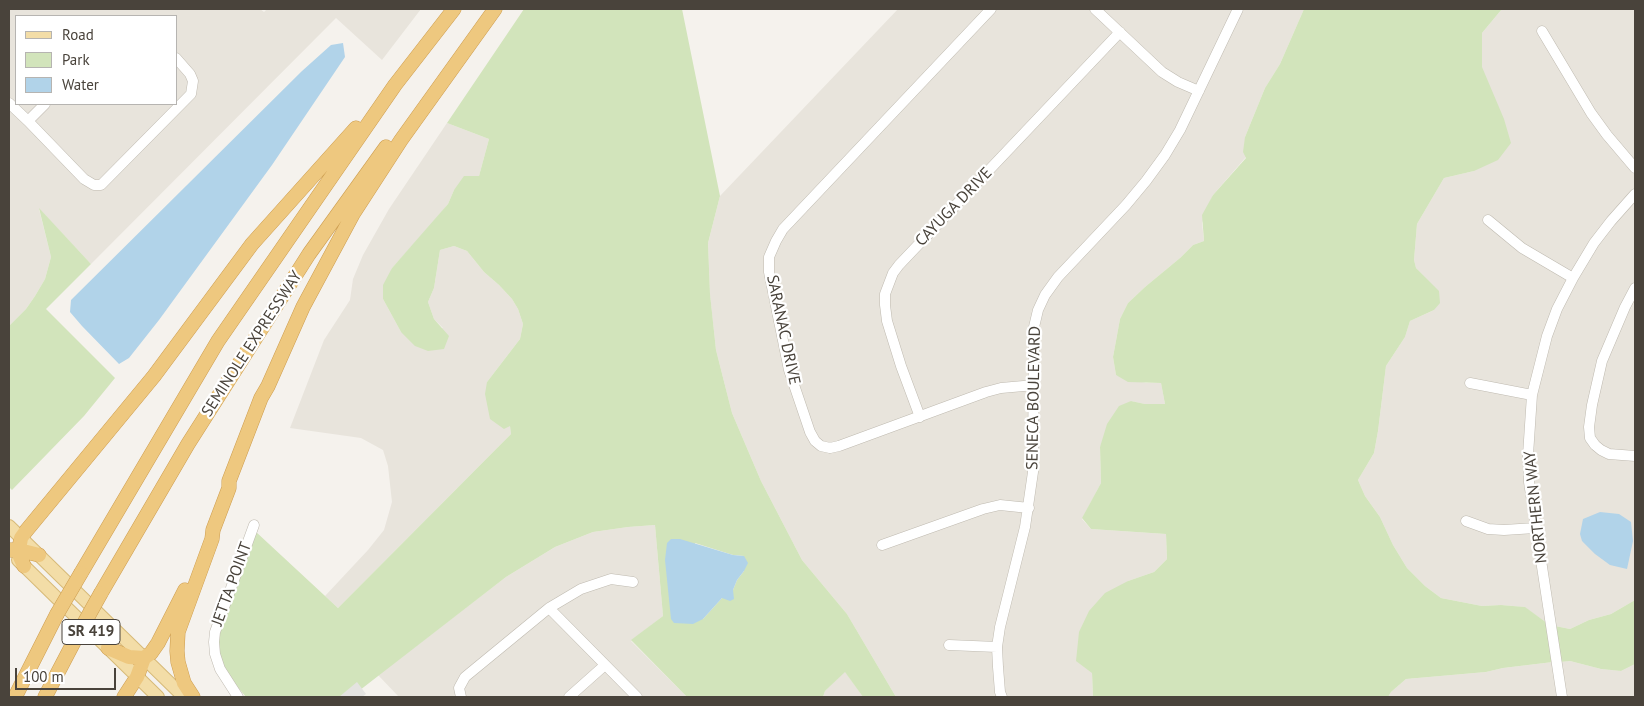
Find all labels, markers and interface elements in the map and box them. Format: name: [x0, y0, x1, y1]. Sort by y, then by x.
legend: [15, 15, 178, 105]
text: Road: [62, 25, 94, 44]
text: Park: [62, 50, 90, 69]
text: Water: [62, 75, 99, 94]
street label: CAYUGA DRIVE: [912, 164, 996, 250]
street label: SEMINOLE EXPRESSWAY: [198, 268, 306, 420]
street label: SARANAC DRIVE: [762, 273, 804, 387]
street label: SENECA BOULEVARD: [1023, 326, 1045, 470]
street label: NORTHERN WAY: [1521, 450, 1551, 564]
street label: JETTA POINT: [208, 539, 256, 629]
road number: SR 419: [62, 620, 120, 644]
scale bar: [18, 658, 119, 690]
text: 100 m: [23, 667, 64, 686]

